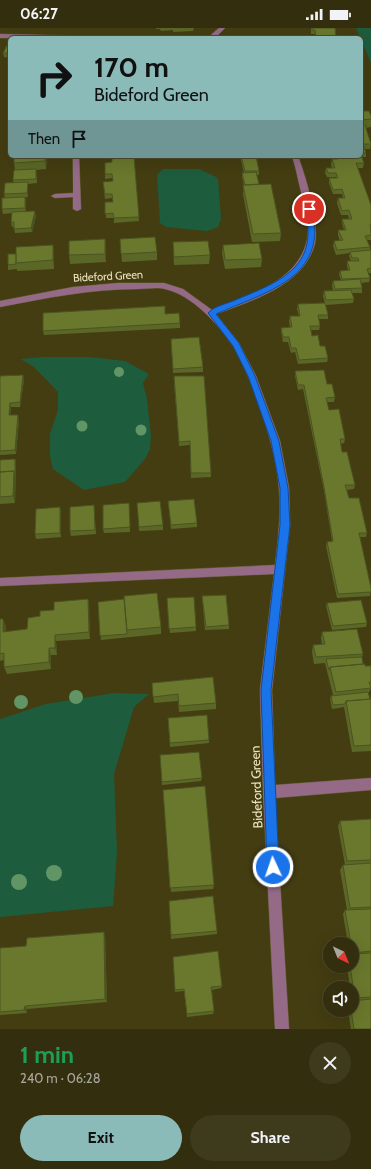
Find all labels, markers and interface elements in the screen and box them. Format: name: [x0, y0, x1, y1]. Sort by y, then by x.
text: 06:27: [20, 5, 58, 23]
text: 170 m: [94, 50, 169, 84]
icon: right: [28, 52, 80, 104]
text: Bideford Green: [94, 84, 209, 106]
icon: arrive: [68, 128, 90, 150]
text: Then: [28, 130, 60, 148]
pin: [292, 192, 326, 226]
icon: arrive: [298, 198, 320, 220]
street label: Bideford Green: [73, 267, 143, 285]
street label: Bideford Green: [247, 745, 265, 829]
position arrow: [252, 846, 294, 888]
north arrow: [323, 937, 359, 973]
map controls: [323, 937, 359, 1017]
button: sound: [323, 981, 359, 1017]
text: 1 min: [20, 1040, 74, 1069]
button: close: [309, 1042, 351, 1084]
text: 240 m · 06:28: [20, 1070, 101, 1086]
button: Exit: [20, 1115, 182, 1161]
button: Share: [190, 1115, 351, 1161]

